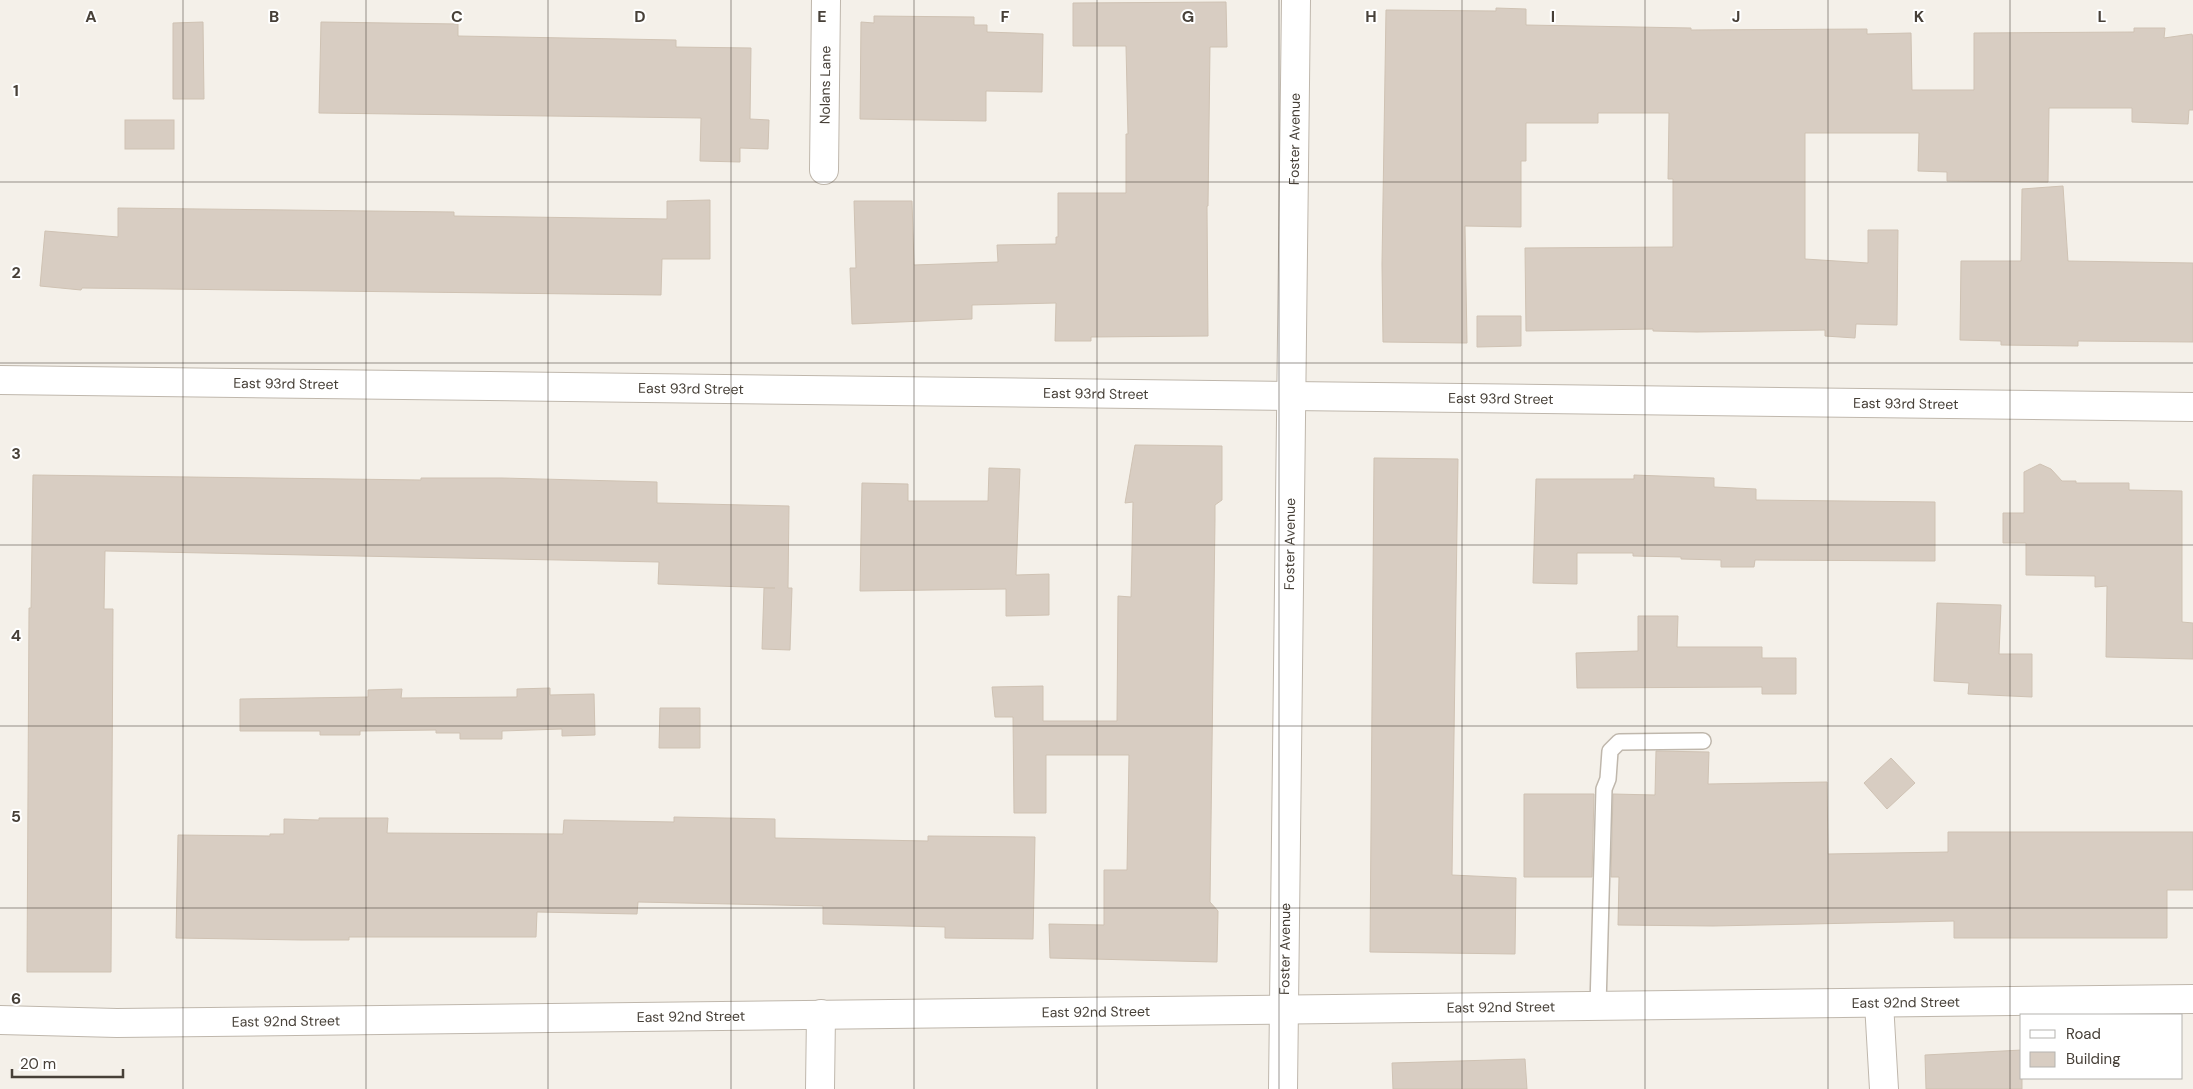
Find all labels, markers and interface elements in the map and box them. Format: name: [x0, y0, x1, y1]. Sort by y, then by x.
text: A: [85, 6, 97, 27]
text: B: [269, 6, 279, 27]
text: C: [451, 6, 463, 27]
text: D: [634, 6, 646, 27]
text: E: [817, 6, 827, 27]
text: F: [1001, 6, 1010, 27]
text: G: [1182, 6, 1194, 27]
text: H: [1365, 6, 1377, 27]
text: I: [1551, 6, 1555, 27]
text: J: [1732, 6, 1740, 27]
text: K: [1914, 6, 1925, 27]
text: L: [2098, 6, 2107, 27]
street label: Nolans Lane: [816, 46, 834, 124]
text: 1: [13, 80, 19, 101]
street label: Foster Avenue: [1285, 93, 1304, 185]
text: 2: [11, 262, 21, 283]
street label: East 93rd Street: [233, 374, 339, 393]
street label: East 93rd Street: [638, 379, 744, 398]
street label: East 93rd Street: [1043, 384, 1149, 403]
street label: East 93rd Street: [1448, 389, 1554, 408]
street label: East 93rd Street: [1853, 394, 1959, 413]
text: 3: [11, 443, 21, 464]
street label: Foster Avenue: [1280, 498, 1299, 590]
text: 4: [11, 625, 21, 646]
text: 5: [11, 806, 21, 827]
street label: Foster Avenue: [1275, 903, 1294, 995]
text: 6: [11, 988, 21, 1009]
street label: East 92nd Street: [1852, 993, 1960, 1012]
street label: East 92nd Street: [1447, 997, 1555, 1017]
street label: East 92nd Street: [1042, 1002, 1150, 1021]
street label: East 92nd Street: [637, 1007, 745, 1026]
street label: East 92nd Street: [232, 1011, 340, 1031]
legend: [2020, 1014, 2183, 1079]
text: Road: [2066, 1024, 2101, 1044]
scale bar: [12, 1046, 124, 1078]
text: Building: [2066, 1049, 2121, 1069]
text: 20 m: [20, 1054, 56, 1074]

